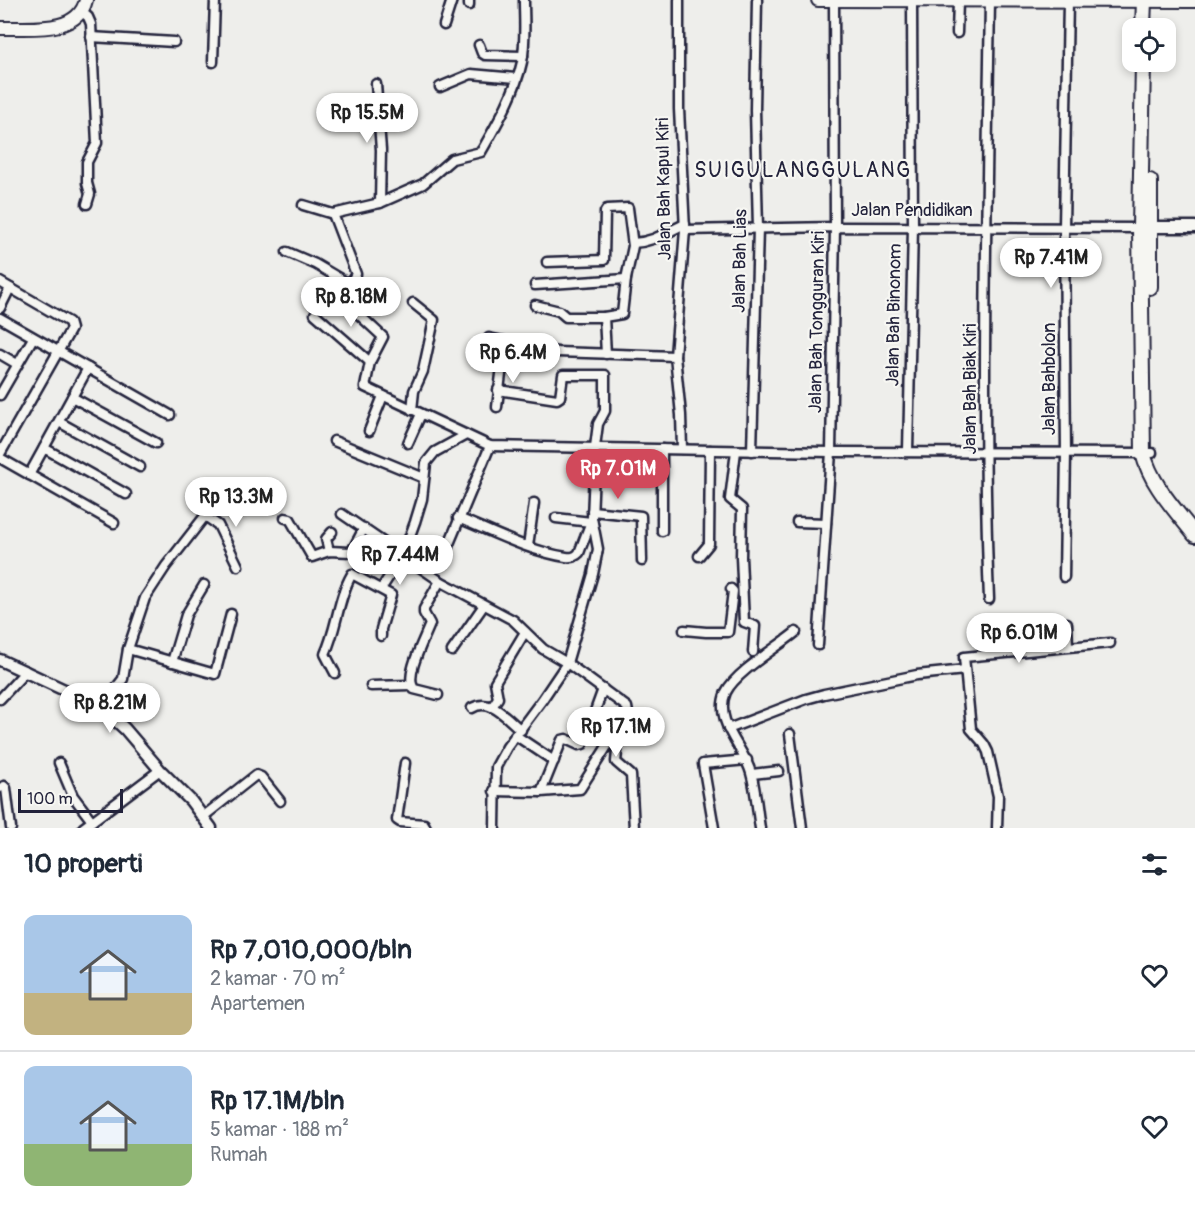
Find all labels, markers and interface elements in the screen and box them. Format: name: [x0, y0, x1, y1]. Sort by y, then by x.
map controls: [1122, 18, 1176, 72]
button: locate: [1122, 18, 1176, 72]
pin: Rp 15.5M: [305, 93, 429, 144]
text: Rp 15.5M: [330, 100, 404, 125]
street label: Jalan Bah Kapul Kiri: [651, 117, 677, 261]
district label: SUIGULANGGULANG: [694, 157, 912, 184]
street label: Jalan Pendidikan: [851, 199, 973, 222]
street label: Jalan Bah Lias: [728, 209, 752, 313]
street label: Jalan Bah Tongguran Kiri: [804, 231, 830, 413]
pin: Rp 7.41M: [989, 238, 1113, 289]
street label: Jalan Bah Binonom: [881, 243, 907, 387]
text: Rp 7.41M: [1014, 245, 1088, 270]
pin: Rp 8.18M: [289, 277, 413, 328]
text: Rp 8.18M: [315, 284, 387, 309]
street label: Jalan Bahbolon: [1038, 323, 1061, 435]
street label: Jalan Bah Biak Kiri: [959, 324, 982, 454]
pin: Rp 6.4M: [458, 333, 568, 384]
text: Rp 6.4M: [479, 340, 547, 365]
pin: Rp 7.01M: [556, 449, 680, 500]
text: Rp 7.01M: [580, 456, 656, 481]
pin: Rp 13.3M: [174, 477, 298, 528]
text: Rp 13.3M: [199, 484, 273, 509]
pin: Rp 7.44M: [338, 535, 462, 586]
text: Rp 7.44M: [361, 542, 439, 567]
pin: Rp 6.01M: [957, 613, 1081, 664]
text: Rp 6.01M: [980, 620, 1058, 645]
pin: Rp 8.21M: [48, 683, 172, 734]
text: Rp 8.21M: [73, 690, 147, 715]
pin: Rp 17.1M: [554, 707, 678, 758]
text: Rp 17.1M: [581, 714, 651, 739]
scale bar: [18, 786, 123, 814]
text: 100 m: [27, 789, 73, 809]
text: 10 properti: [24, 848, 142, 880]
icon: filters: [1138, 848, 1171, 881]
text: Rp 7,010,000/bln: [210, 934, 412, 966]
icon: home: [72, 939, 144, 1011]
icon: heart: [1138, 959, 1171, 992]
text: 2 kamar · 70 m²: [210, 966, 346, 991]
text: Apartemen: [210, 991, 305, 1016]
text: Rp 17.1M/bln: [210, 1085, 344, 1117]
icon: home: [72, 1090, 144, 1162]
icon: heart: [1138, 1110, 1171, 1143]
text: 5 kamar · 188 m²: [210, 1117, 349, 1142]
text: Rumah: [210, 1142, 267, 1167]

